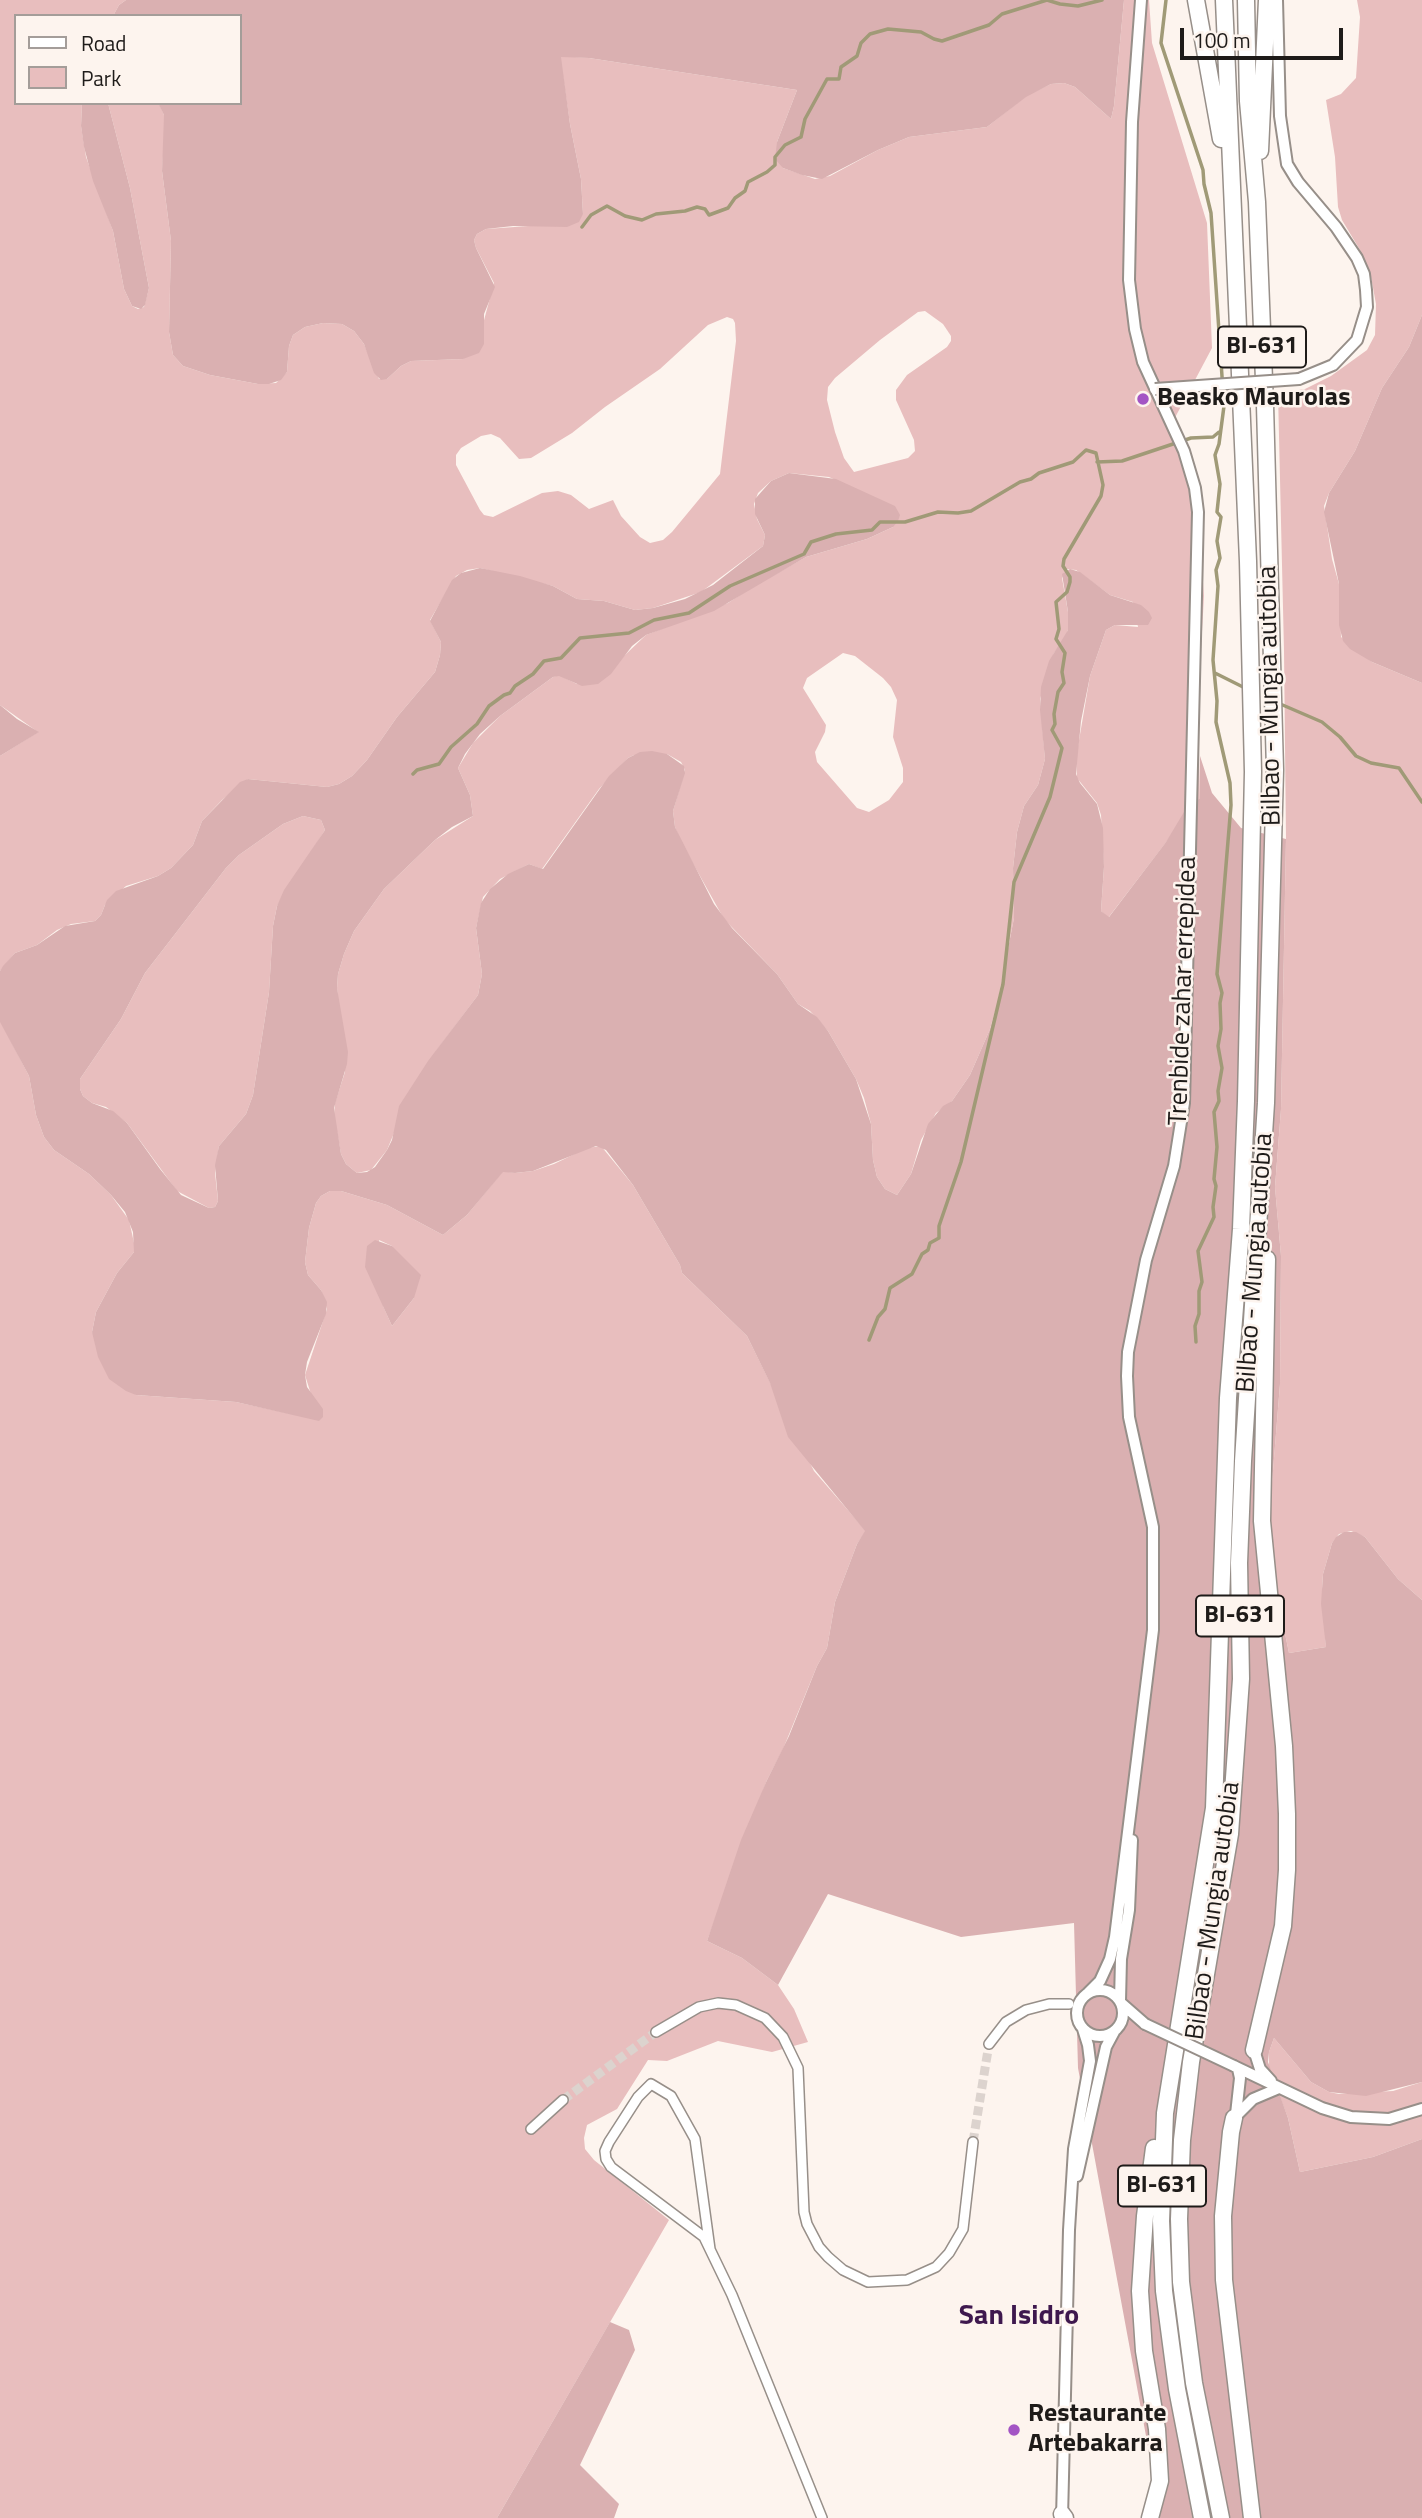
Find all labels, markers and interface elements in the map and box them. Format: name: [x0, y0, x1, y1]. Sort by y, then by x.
legend: [14, 14, 242, 105]
scale bar: [1184, 14, 1347, 58]
text: 100 m: [1193, 24, 1250, 56]
text: Road: [81, 27, 126, 59]
text: Park: [81, 62, 121, 94]
road number: BI-631: [1218, 326, 1306, 368]
place label: Beasko Maurolas: [1157, 383, 1350, 415]
marker: Beasko Maurolas: [1135, 391, 1151, 407]
street label: Bilbao - Mungia autobia: [1253, 566, 1289, 826]
street label: Trenbide zahar errepidea: [1164, 856, 1204, 1126]
street label: Bilbao - Mungia autobia: [1231, 1132, 1281, 1394]
road number: BI-631: [1196, 1596, 1284, 1636]
street label: Bilbao - Mungia autobia: [1180, 1780, 1248, 2042]
road number: BI-631: [1118, 2166, 1206, 2206]
district label: San Isidro: [959, 2300, 1079, 2334]
place label: Restaurante Artebakarra: [1028, 2399, 1167, 2460]
marker: Restaurante Artebakarra: [1006, 2422, 1022, 2438]

